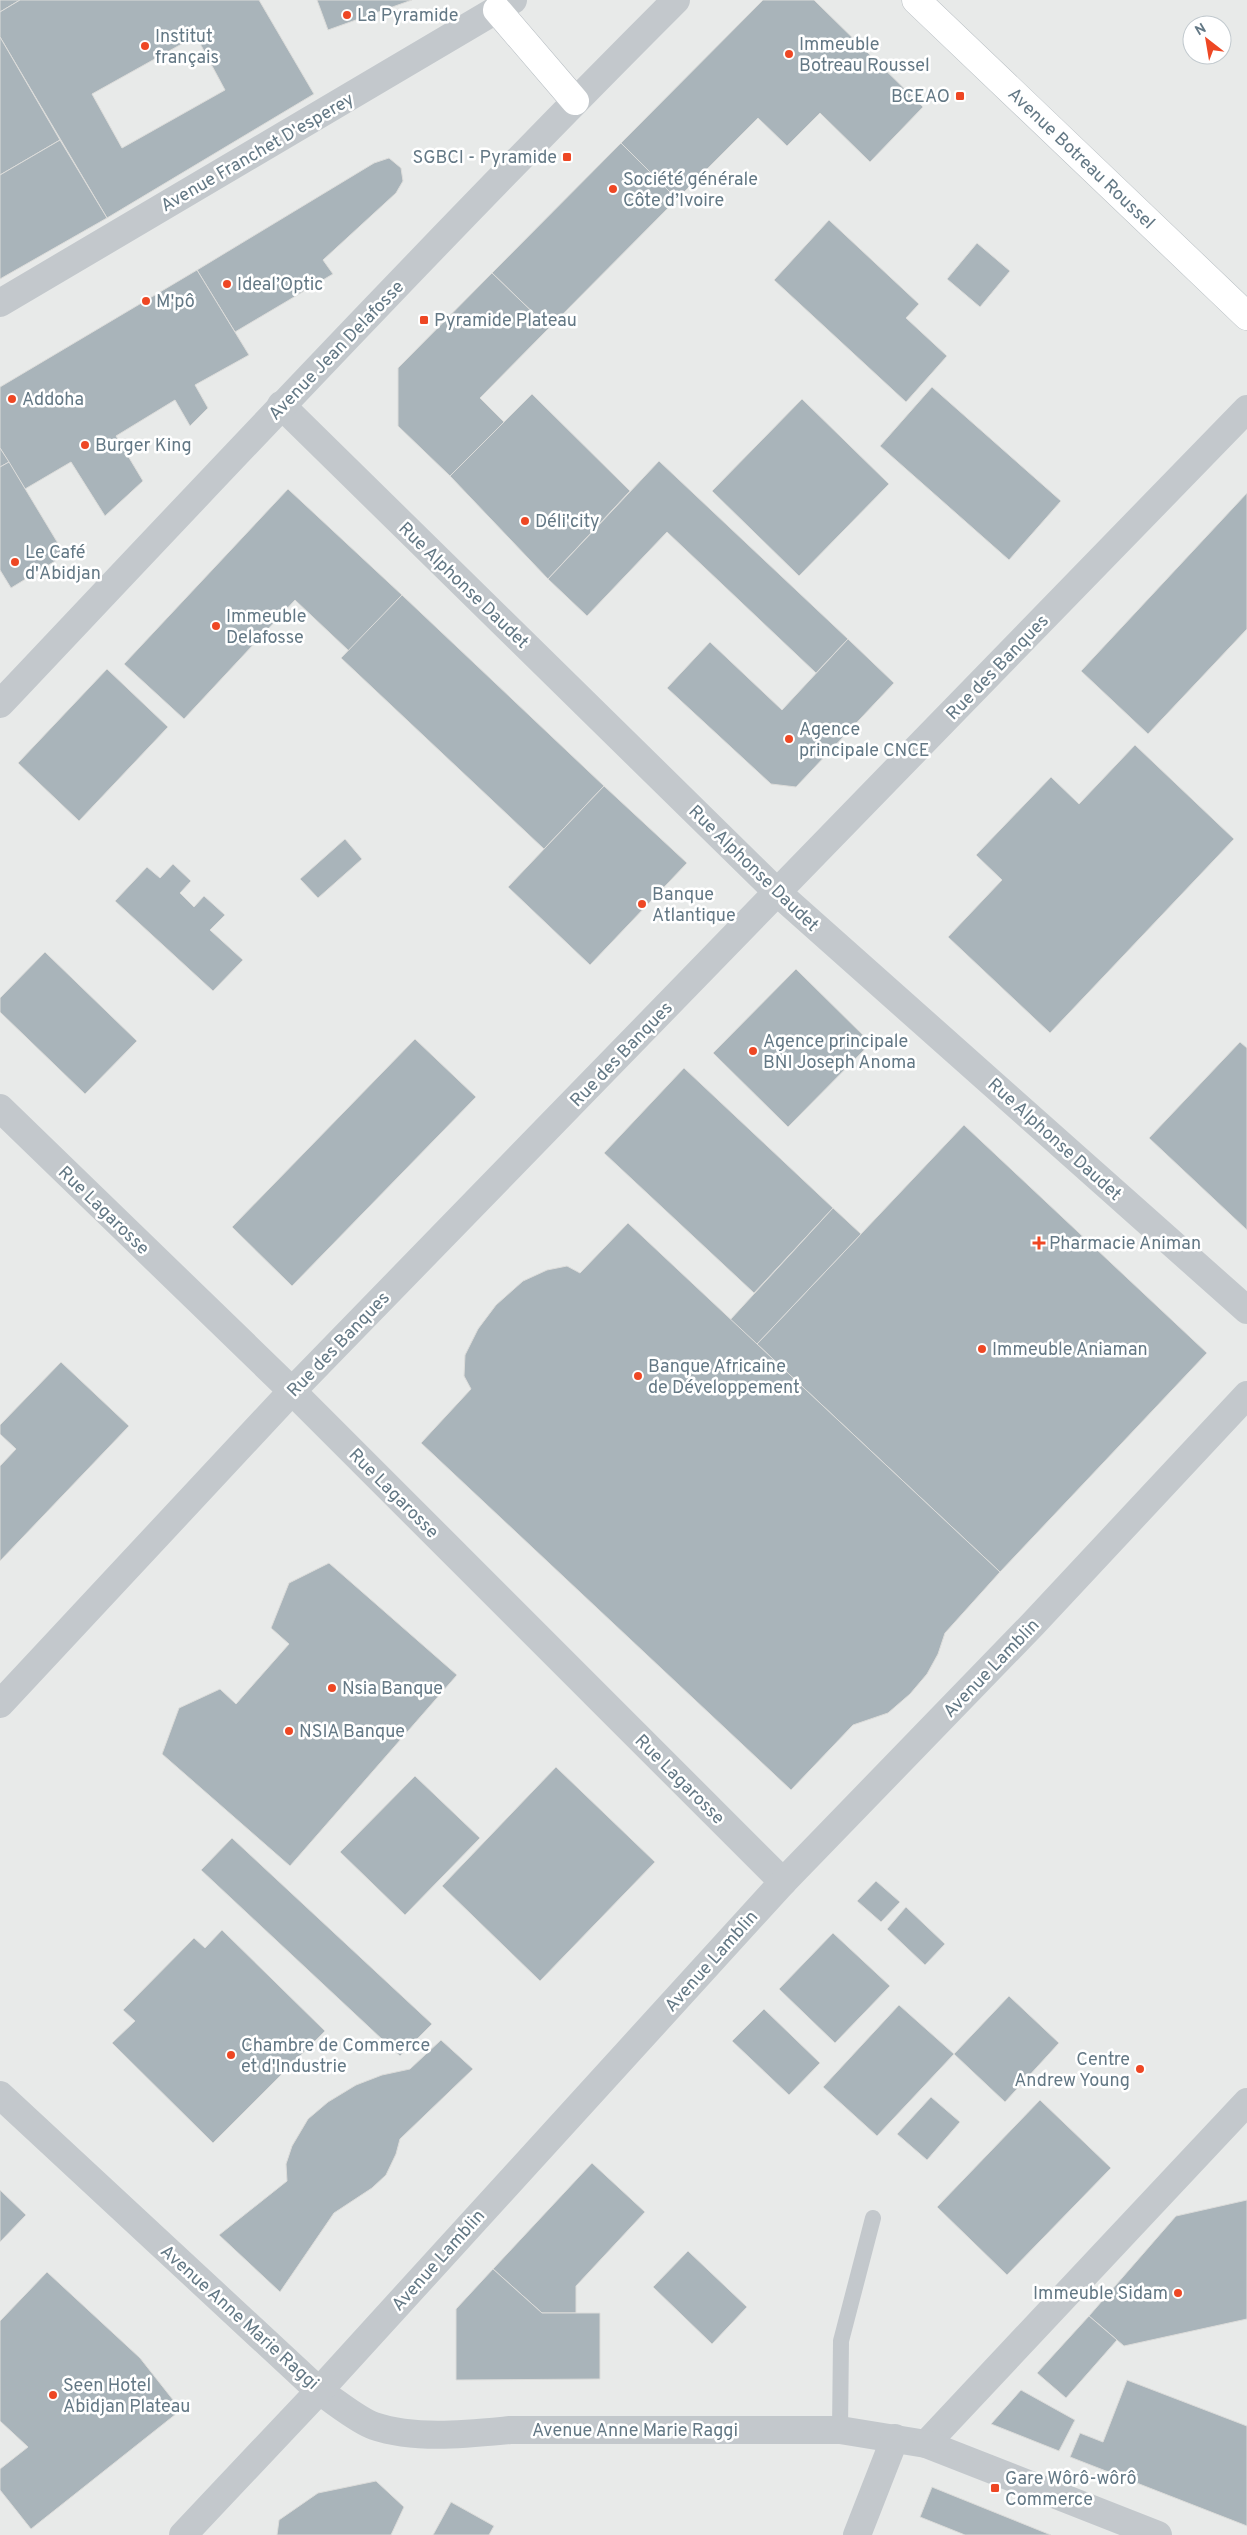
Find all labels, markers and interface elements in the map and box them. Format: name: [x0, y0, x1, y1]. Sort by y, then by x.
place label: La Pyramide: [357, 5, 458, 28]
marker: La Pyramide: [341, 9, 353, 21]
north arrow: [1182, 15, 1232, 65]
text: N: [1192, 20, 1210, 40]
place label: Institut français: [155, 26, 219, 70]
place label: Immeuble Botreau Roussel: [799, 34, 930, 78]
marker: Institut français: [139, 40, 151, 52]
marker: Immeuble Botreau Roussel: [783, 48, 795, 60]
street label: Avenue Botreau Roussel: [1002, 83, 1159, 235]
place label: BCEAO: [891, 86, 950, 109]
street label: Avenue Franchet D'esperey: [157, 88, 359, 218]
marker: BCEAO: [954, 90, 966, 102]
place label: SGBCI - Pyramide: [412, 147, 557, 170]
marker: SGBCI - Pyramide: [561, 151, 573, 163]
place label: Société générale Côte d’Ivoire: [623, 169, 758, 213]
marker: Société générale Côte d’Ivoire: [607, 183, 619, 195]
place label: Ideal’Optic: [237, 274, 323, 297]
street label: Avenue Jean Delafosse: [264, 276, 410, 426]
marker: Ideal’Optic: [221, 278, 233, 290]
place label: M'pô: [156, 291, 195, 314]
marker: M'pô: [140, 295, 152, 307]
place label: Pyramide Plateau: [434, 310, 577, 333]
marker: Pyramide Plateau: [418, 314, 430, 326]
place label: Addoha: [22, 389, 84, 412]
marker: Addoha: [6, 393, 18, 405]
place label: Burger King: [95, 435, 192, 458]
marker: Burger King: [79, 439, 91, 451]
place label: Déli'city: [535, 511, 600, 534]
marker: Déli'city: [519, 515, 531, 527]
street label: Rue Alphonse Daudet: [393, 518, 533, 654]
place label: Le Café d'Abidjan: [25, 542, 101, 586]
marker: Le Café d'Abidjan: [9, 556, 21, 568]
place label: Immeuble Delafosse: [226, 606, 306, 650]
street label: Rue des Banques: [942, 610, 1054, 726]
marker: Immeuble Delafosse: [210, 620, 222, 632]
place label: Agence principale CNCE: [799, 719, 930, 763]
marker: Agence principale CNCE: [783, 733, 795, 745]
street label: Rue Alphonse Daudet: [683, 801, 823, 937]
place label: Banque Atlantique: [652, 884, 736, 928]
marker: Banque Atlantique: [636, 898, 648, 910]
street label: Rue des Banques: [566, 997, 678, 1113]
place label: Agence principale BNI Joseph Anoma: [763, 1031, 916, 1075]
marker: Agence principale BNI Joseph Anoma: [747, 1045, 759, 1057]
street label: Rue Alphonse Daudet: [982, 1074, 1126, 1206]
street label: Rue Lagarosse: [52, 1162, 153, 1260]
place label: Pharmacie Animan: [1049, 1233, 1201, 1256]
marker: Pharmacie Animan: [1033, 1237, 1045, 1249]
street label: Rue des Banques: [283, 1287, 395, 1403]
place label: Immeuble Aniaman: [992, 1339, 1148, 1362]
marker: Immeuble Aniaman: [976, 1343, 988, 1355]
place label: Banque Africaine de Développement: [648, 1356, 800, 1400]
marker: Banque Africaine de Développement: [632, 1370, 644, 1382]
street label: Rue Lagarosse: [343, 1444, 443, 1544]
street label: Avenue Lamblin: [939, 1615, 1045, 1723]
place label: Nsia Banque: [342, 1678, 443, 1701]
marker: Nsia Banque: [326, 1682, 338, 1694]
place label: NSIA Banque: [299, 1721, 405, 1744]
marker: NSIA Banque: [283, 1725, 295, 1737]
street label: Rue Lagarosse: [629, 1730, 729, 1830]
street label: Avenue Lamblin: [660, 1906, 764, 2018]
place label: Chambre de Commerce et d'Industrie: [241, 2035, 430, 2079]
marker: Chambre de Commerce et d'Industrie: [225, 2049, 237, 2061]
place label: Centre Andrew Young: [1014, 2049, 1130, 2093]
marker: Centre Andrew Young: [1134, 2063, 1146, 2075]
street label: Avenue Lamblin: [387, 2205, 491, 2317]
street label: Avenue Anne Marie Raggi: [155, 2241, 323, 2396]
place label: Immeuble Sidam: [1033, 2283, 1168, 2306]
marker: Immeuble Sidam: [1172, 2287, 1184, 2299]
place label: Seen Hotel Abidjan Plateau: [63, 2375, 190, 2419]
marker: Seen Hotel Abidjan Plateau: [47, 2389, 59, 2401]
street label: Avenue Anne Marie Raggi: [532, 2420, 738, 2443]
place label: Gare Wôrô-wôrô Commerce: [1005, 2468, 1137, 2512]
marker: Gare Wôrô-wôrô Commerce: [989, 2482, 1001, 2494]

